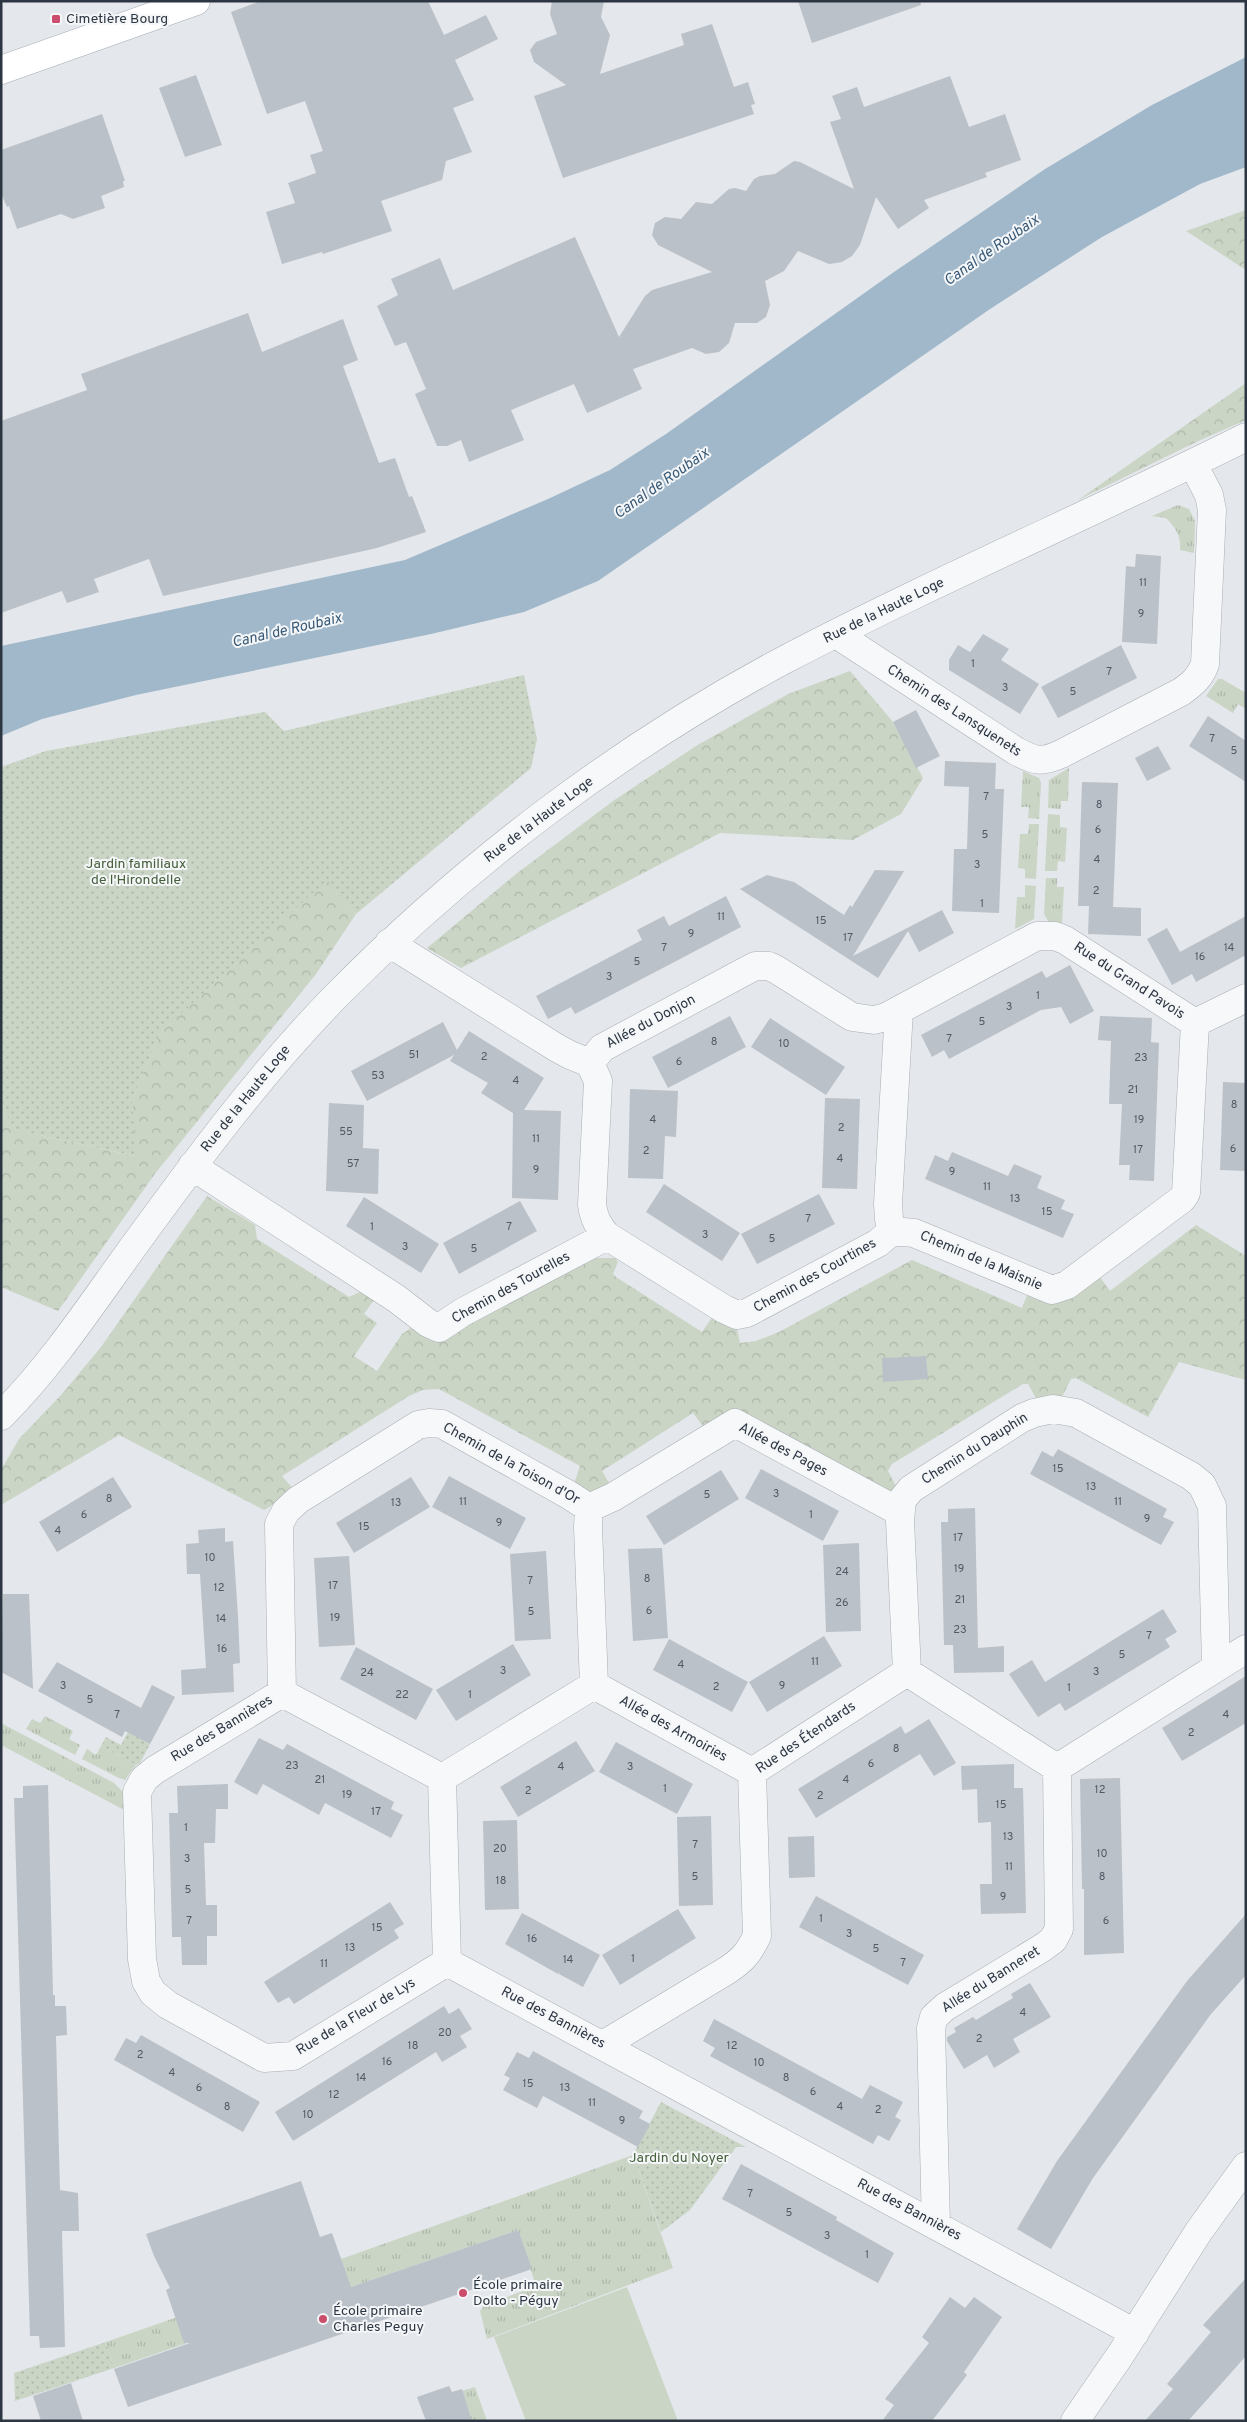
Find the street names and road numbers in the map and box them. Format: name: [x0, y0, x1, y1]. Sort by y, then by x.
street label: Rue de la Haute Loge: [821, 574, 947, 648]
street label: Chemin des Lansquenets: [884, 661, 1024, 761]
street label: Rue de la Haute Loge: [481, 773, 597, 867]
street label: Rue du Grand Pavois: [1070, 939, 1188, 1023]
street label: Allée du Donjon: [603, 991, 699, 1053]
street label: Rue de la Haute Loge: [198, 1042, 294, 1156]
street label: Chemin de la Maisnie: [917, 1227, 1045, 1295]
street label: Chemin des Courtines: [751, 1235, 879, 1317]
street label: Chemin des Tourelles: [449, 1248, 573, 1328]
street label: Chemin du Dauphin: [919, 1409, 1031, 1489]
street label: Chemin de la Toison d'Or: [440, 1419, 583, 1509]
street label: Allée des Pages: [736, 1419, 830, 1481]
street label: Rue des Bannières: [168, 1692, 276, 1766]
street label: Allée des Armoiries: [616, 1692, 730, 1766]
street label: Rue des Étendards: [752, 1697, 859, 1778]
street label: Allée du Banneret: [939, 1943, 1043, 2017]
street label: Rue de la Fleur de Lys: [293, 1975, 419, 2059]
street label: Rue des Bannières: [498, 1983, 608, 2053]
street label: Rue des Bannières: [854, 2175, 964, 2245]

